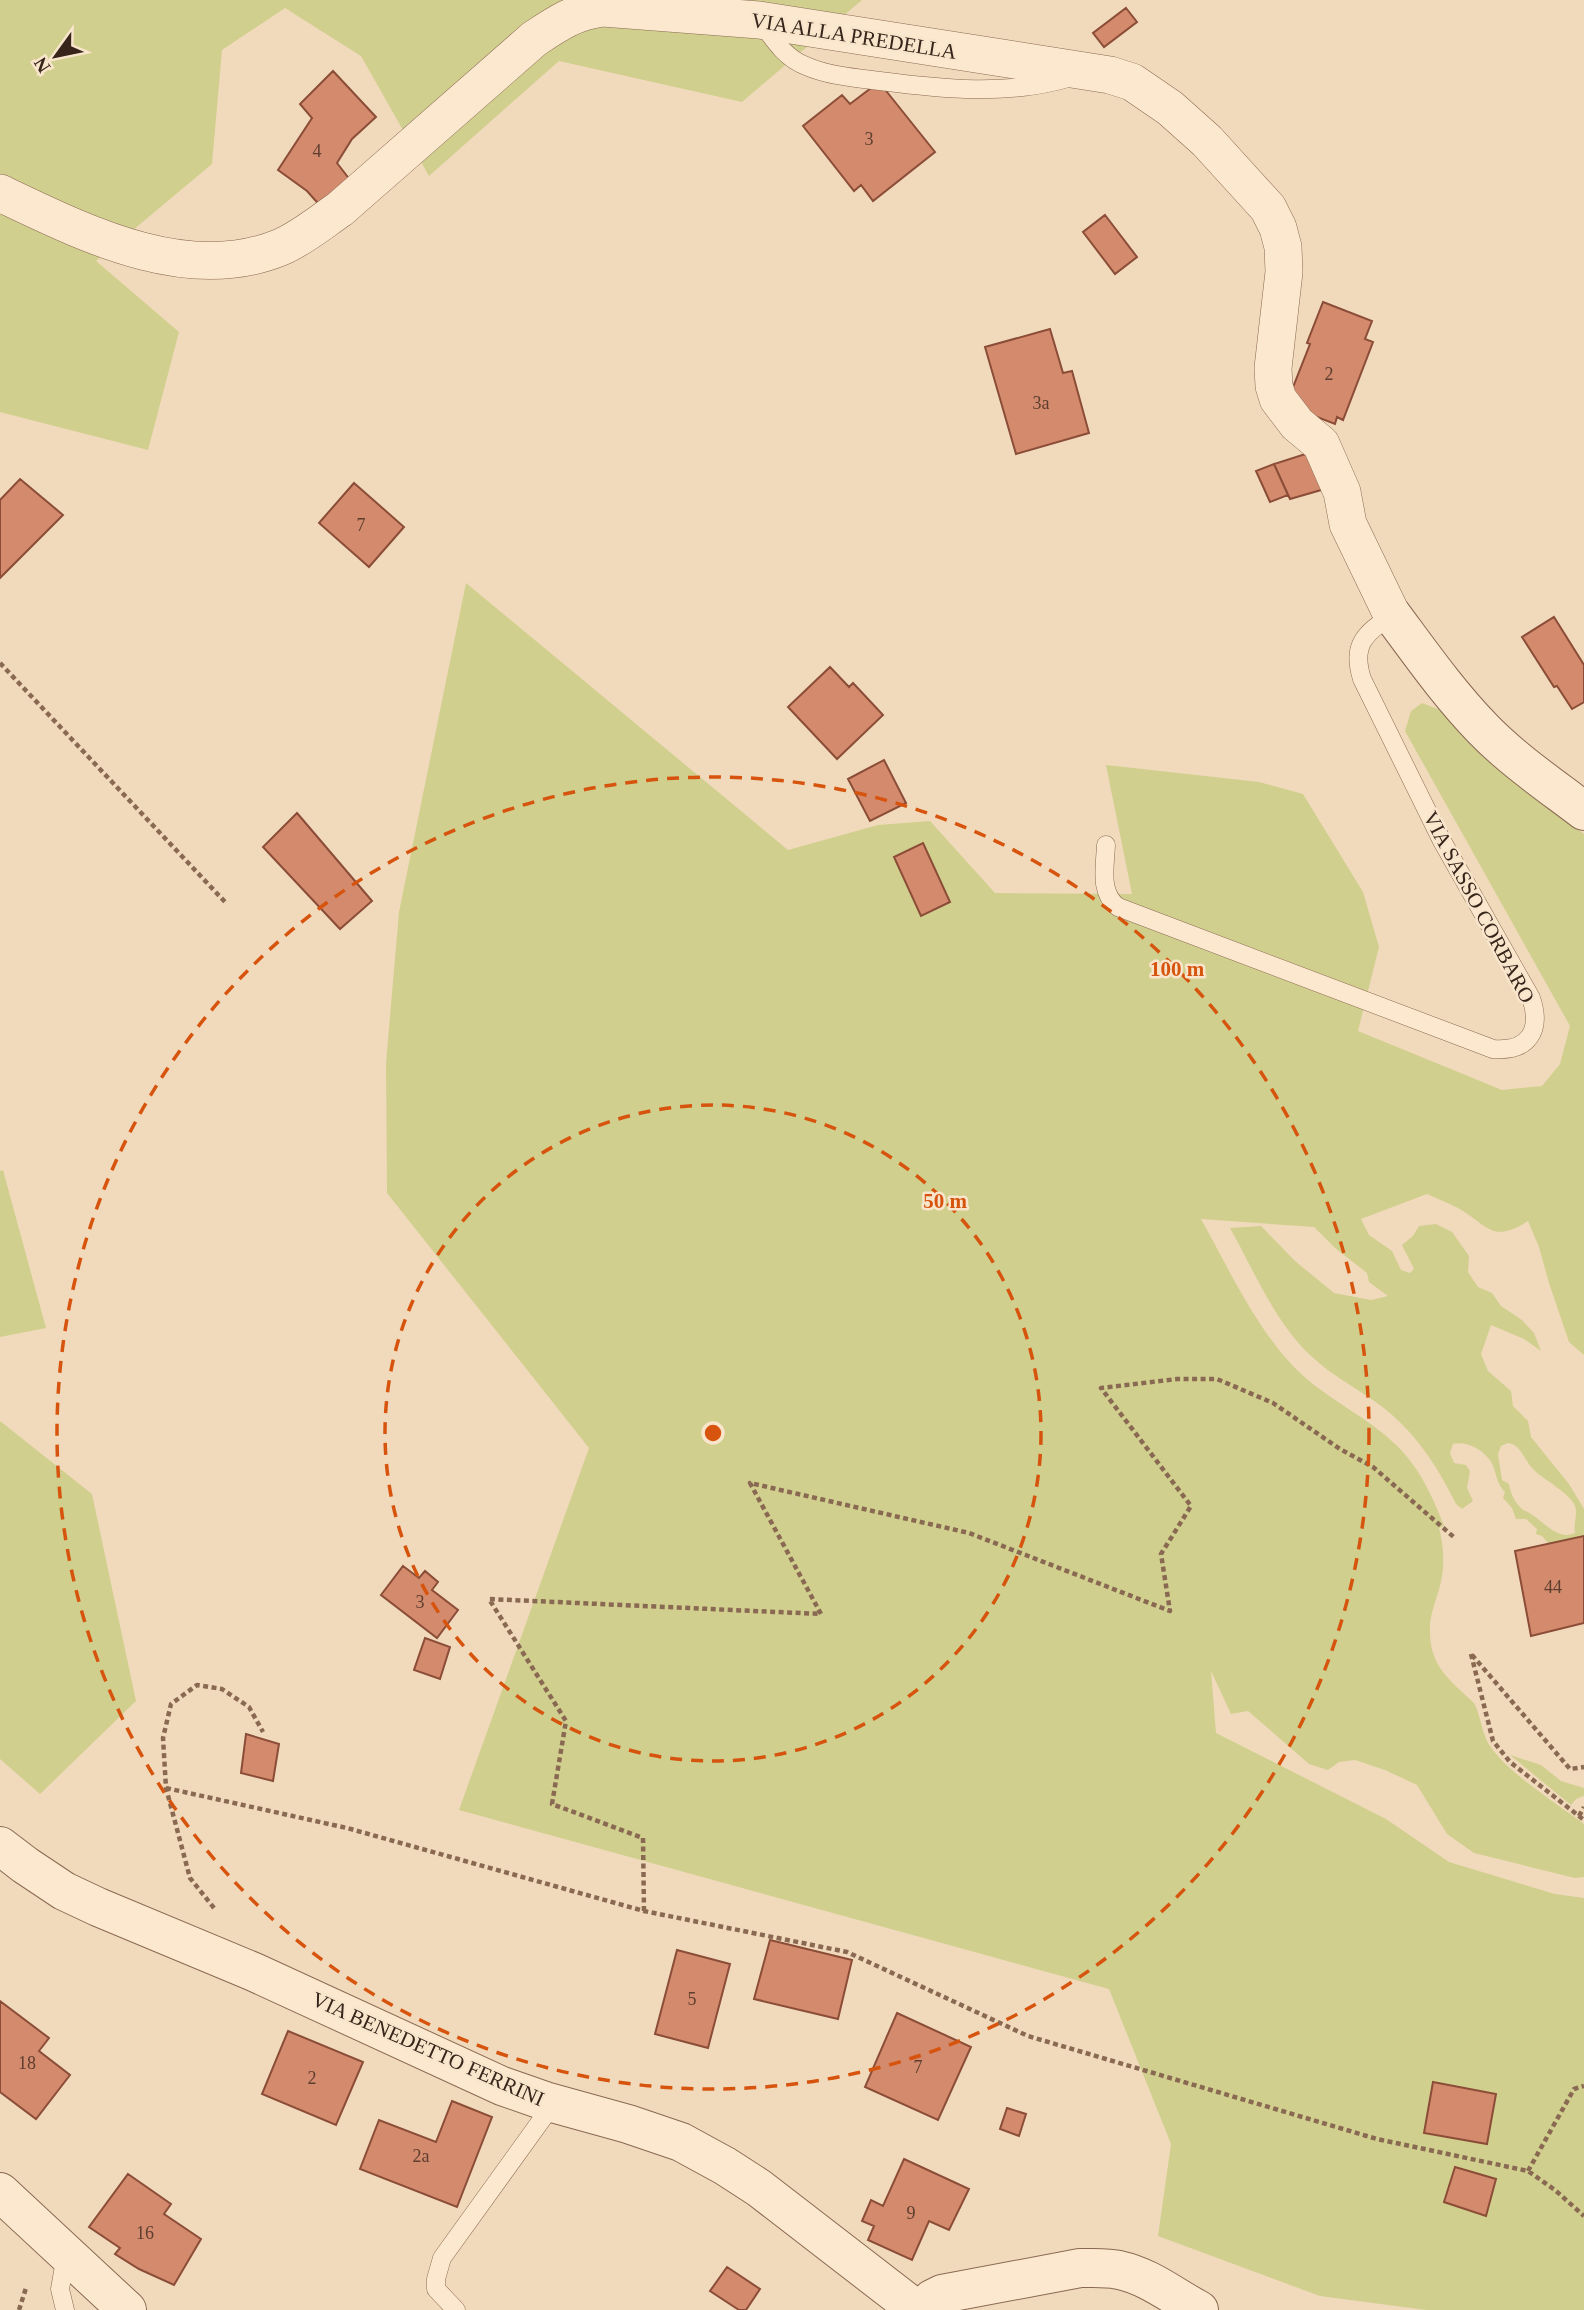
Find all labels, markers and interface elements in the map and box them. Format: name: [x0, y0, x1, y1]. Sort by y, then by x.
street label: VIA ALLA PREDELLA: [750, 8, 959, 64]
north arrow: [21, 21, 91, 91]
text: N: [29, 53, 55, 76]
house number: 3: [865, 129, 874, 149]
house number: 4: [313, 141, 322, 161]
house number: 2: [1325, 364, 1334, 384]
house number: 3a: [1033, 393, 1050, 413]
house number: 7: [357, 515, 366, 535]
street label: VIA SASSO CORBARO: [1418, 807, 1540, 1007]
text: 100 m: [1150, 957, 1205, 981]
text: 50 m: [923, 1189, 967, 1213]
centre of rings: [701, 1421, 725, 1445]
house number: 44: [1544, 1577, 1562, 1597]
house number: 3: [416, 1592, 425, 1612]
street label: VIA BENEDETTO FERRINI: [308, 1987, 548, 2111]
house number: 5: [688, 1989, 697, 2009]
house number: 18: [18, 2053, 36, 2073]
house number: 7: [914, 2057, 923, 2077]
house number: 2: [308, 2068, 317, 2088]
house number: 2a: [413, 2146, 430, 2166]
house number: 9: [907, 2203, 916, 2223]
house number: 16: [136, 2223, 154, 2243]

